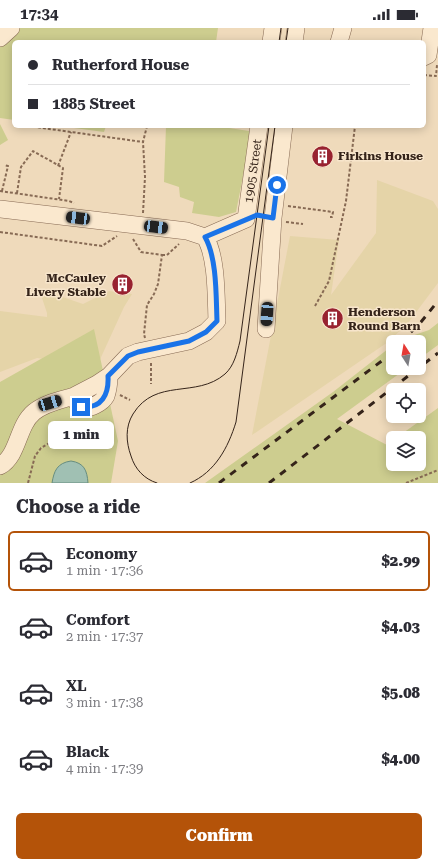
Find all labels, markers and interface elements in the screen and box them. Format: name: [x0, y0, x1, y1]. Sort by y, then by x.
text: 17:34: [20, 5, 58, 23]
text: Rutherford House: [52, 56, 189, 74]
text: 1885 Street: [52, 95, 135, 113]
street label: 1905 Street: [242, 138, 264, 204]
building icon: Firkins House: [309, 143, 335, 169]
place label: Firkins House: [338, 149, 423, 163]
route start: [268, 176, 286, 194]
car: [65, 211, 91, 225]
car: [143, 220, 169, 234]
place label: McCauley Livery Stable: [26, 271, 107, 299]
building icon: McCauley Livery Stable: [109, 272, 135, 298]
car: [260, 302, 274, 326]
place label: Henderson Round Barn: [348, 305, 421, 333]
building icon: Henderson Round Barn: [319, 306, 345, 332]
north arrow: [386, 335, 426, 375]
map controls: [386, 335, 426, 471]
button: locate: [386, 383, 426, 423]
car: [37, 394, 63, 412]
route end: [72, 398, 90, 416]
callout: 1 min: [48, 421, 114, 449]
text: 1 min: [63, 427, 99, 442]
button: layers: [386, 431, 426, 471]
text: Choose a ride: [16, 496, 140, 517]
icon: car: [18, 543, 54, 579]
text: Economy: [66, 545, 137, 563]
text: $2.99: [381, 552, 420, 570]
text: 1 min · 17:36: [66, 563, 143, 578]
icon: car: [18, 609, 54, 645]
text: Comfort: [66, 611, 130, 629]
text: $4.03: [381, 618, 420, 636]
text: 2 min · 17:37: [66, 629, 143, 644]
icon: car: [18, 675, 54, 711]
text: XL: [66, 677, 87, 695]
text: $5.08: [381, 684, 420, 702]
text: 3 min · 17:38: [66, 695, 143, 710]
icon: car: [18, 741, 54, 777]
text: Black: [66, 743, 109, 761]
text: $4.00: [381, 750, 420, 768]
text: 4 min · 17:39: [66, 761, 143, 776]
button: Confirm: [16, 813, 422, 859]

